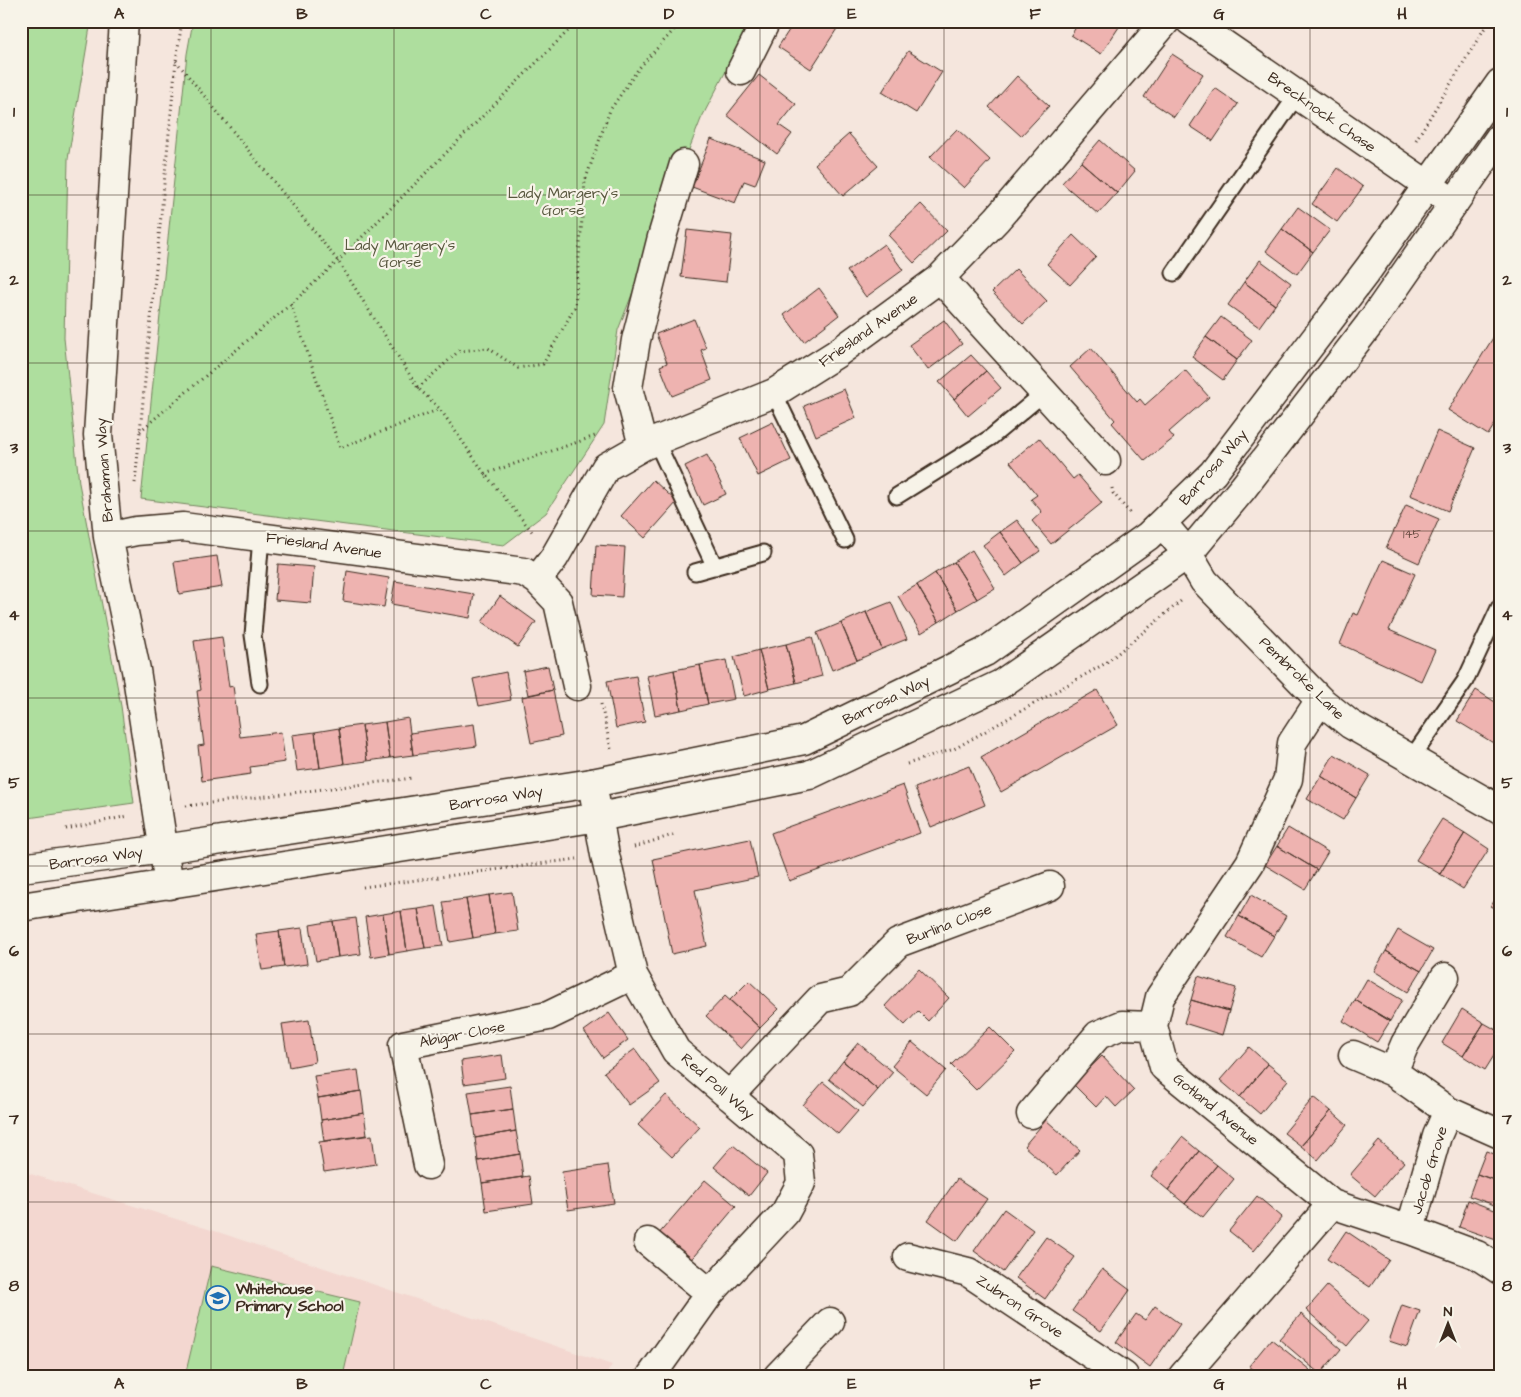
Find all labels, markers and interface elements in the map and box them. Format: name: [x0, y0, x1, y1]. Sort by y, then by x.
text: A: [114, 3, 125, 25]
text: B: [296, 3, 308, 25]
text: C: [480, 3, 492, 25]
text: D: [664, 3, 675, 25]
text: E: [847, 3, 857, 25]
text: F: [1029, 3, 1041, 25]
text: G: [1213, 3, 1225, 25]
text: H: [1397, 3, 1407, 25]
street label: Brecknock Chase: [1263, 67, 1380, 158]
text: 1: [13, 101, 16, 123]
text: 1: [1506, 101, 1509, 123]
park label: Lady Margery’s Gorse: [508, 183, 619, 221]
park label: Lady Margery's Gorse: [345, 235, 456, 273]
text: 2: [8, 269, 19, 291]
text: 2: [1501, 269, 1512, 291]
street label: Friesland Avenue: [815, 288, 922, 372]
street label: Brahaman Way: [90, 417, 120, 523]
street label: Barrosa Way: [1174, 425, 1253, 511]
text: 3: [9, 437, 19, 459]
text: 3: [1502, 437, 1512, 459]
house number: 145: [1403, 526, 1422, 543]
street label: Friesland Avenue: [265, 527, 383, 564]
text: 4: [9, 604, 20, 626]
text: 4: [1502, 604, 1513, 626]
street label: Pembroke Lane: [1254, 632, 1349, 725]
street label: Barrosa Way: [839, 670, 934, 731]
text: 5: [8, 772, 20, 794]
text: 5: [1501, 772, 1513, 794]
street label: Barrosa Way: [448, 781, 545, 817]
street label: Barrosa Way: [48, 842, 144, 876]
street label: Burlina Close: [904, 899, 995, 950]
text: 6: [9, 940, 19, 962]
text: 6: [1502, 940, 1512, 962]
street label: Abigar Close: [417, 1016, 507, 1054]
street label: Red Poll Way: [676, 1049, 759, 1125]
street label: Gotland Avenue: [1168, 1068, 1263, 1151]
text: 7: [8, 1108, 19, 1130]
text: 7: [1501, 1108, 1512, 1130]
street label: Jacob Grove: [1406, 1124, 1453, 1217]
street label: Zubron Grove: [972, 1269, 1067, 1343]
text: 8: [9, 1275, 20, 1297]
text: 8: [1502, 1275, 1513, 1297]
place label: Whitehouse Primary School: [235, 1279, 344, 1318]
school or university icon: Whitehouse Primary School: [205, 1285, 231, 1311]
north arrow: [1424, 1300, 1474, 1350]
text: N: [1444, 1302, 1453, 1322]
text: A: [114, 1373, 125, 1395]
text: B: [296, 1373, 308, 1395]
text: C: [480, 1373, 492, 1395]
text: D: [664, 1373, 675, 1395]
text: E: [847, 1373, 857, 1395]
text: F: [1029, 1373, 1041, 1395]
text: G: [1213, 1373, 1225, 1395]
text: H: [1397, 1373, 1407, 1395]

